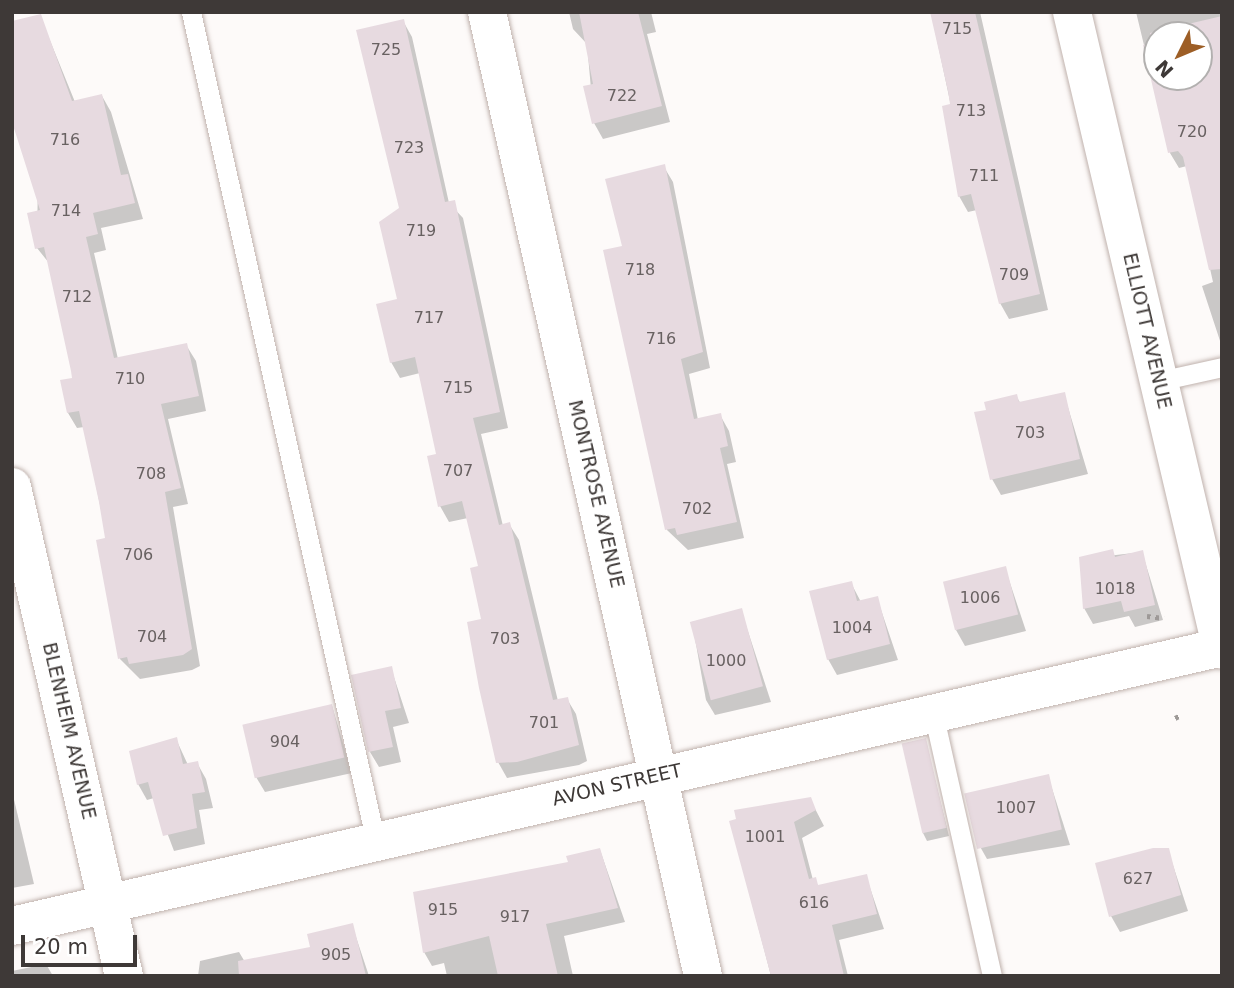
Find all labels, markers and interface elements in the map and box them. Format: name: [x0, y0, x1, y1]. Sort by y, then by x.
house number: 715: [942, 19, 972, 39]
north arrow: [1143, 21, 1213, 91]
house number: 725: [371, 40, 401, 60]
text: N: [1151, 56, 1178, 82]
house number: 722: [607, 86, 637, 106]
house number: 713: [956, 101, 986, 121]
house number: 720: [1177, 122, 1207, 142]
house number: 716: [50, 130, 80, 150]
house number: 723: [394, 138, 424, 158]
house number: 711: [969, 166, 999, 186]
house number: 714: [51, 201, 81, 221]
house number: 719: [406, 221, 436, 241]
street label: ELLIOTT AVENUE: [1118, 251, 1176, 411]
house number: 718: [625, 260, 655, 280]
house number: 709: [999, 265, 1029, 285]
house number: 712: [62, 287, 92, 307]
house number: 717: [414, 308, 444, 328]
house number: 716: [646, 329, 676, 349]
house number: 710: [115, 369, 145, 389]
house number: 715: [443, 378, 473, 398]
street label: MONTROSE AVENUE: [563, 398, 629, 590]
house number: 703: [1015, 423, 1045, 443]
house number: 707: [443, 461, 473, 481]
house number: 708: [136, 464, 166, 484]
house number: 702: [682, 499, 712, 519]
house number: 706: [123, 545, 153, 565]
house number: 1018: [1095, 579, 1135, 599]
house number: 1006: [960, 588, 1000, 608]
house number: 1004: [832, 618, 872, 638]
house number: 704: [137, 627, 167, 647]
house number: 703: [490, 629, 520, 649]
street label: BLENHEIM AVENUE: [38, 640, 100, 822]
house number: 1000: [706, 651, 746, 671]
house number: 701: [529, 713, 559, 733]
house number: 904: [270, 732, 300, 752]
street label: AVON STREET: [550, 759, 684, 811]
house number: 1007: [996, 798, 1036, 818]
house number: 1001: [745, 827, 785, 847]
house number: 627: [1123, 869, 1153, 889]
house number: 616: [799, 893, 829, 913]
house number: 915: [428, 900, 458, 920]
house number: 917: [500, 907, 530, 927]
scale bar: [24, 922, 140, 966]
text: 20 m: [34, 935, 88, 959]
house number: 905: [321, 945, 351, 965]

